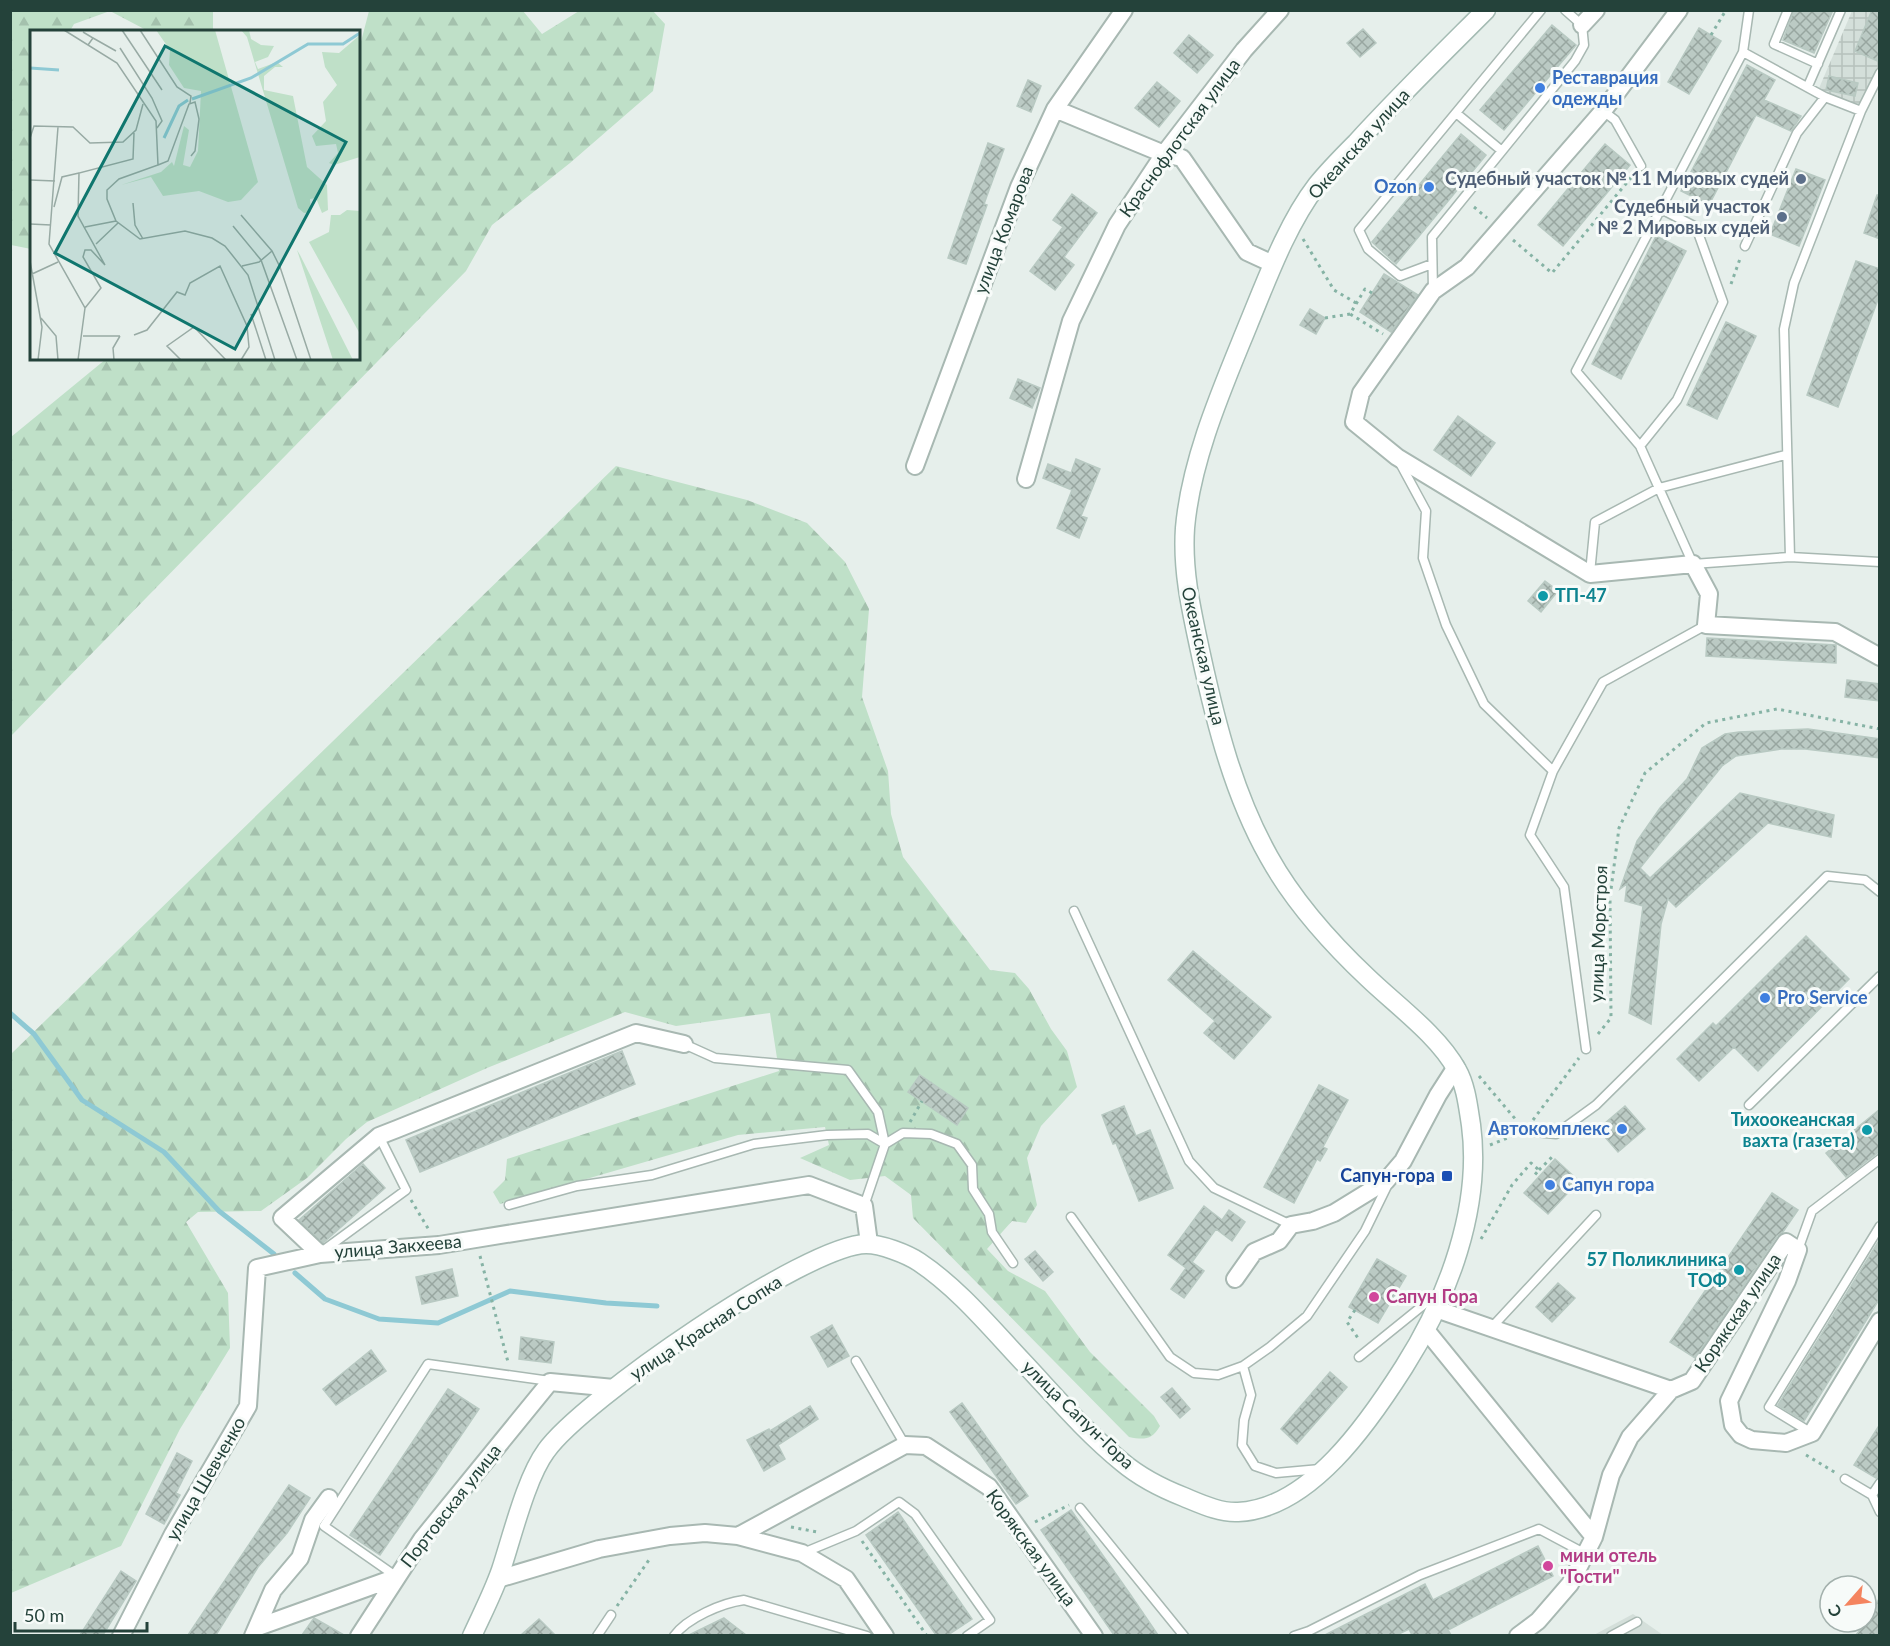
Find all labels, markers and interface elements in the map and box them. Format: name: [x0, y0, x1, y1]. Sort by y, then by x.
inset map: [30, 30, 360, 360]
street label: Краснофлотская улица: [1114, 54, 1244, 221]
place label: Реставрация одежды: [1552, 66, 1659, 109]
marker: Реставрация одежды: [1533, 81, 1547, 95]
street label: Океанская улица: [1303, 83, 1414, 203]
street label: улица Комарова: [969, 163, 1038, 297]
place label: Судебный участок № 11 Мировых судей: [1445, 167, 1789, 189]
marker: Судебный участок № 11 Мировых судей: [1794, 172, 1808, 186]
place label: Ozon: [1374, 175, 1417, 197]
marker: Ozon: [1422, 180, 1436, 194]
place label: Судебный участок № 2 Мировых судей: [1597, 195, 1770, 238]
marker: Судебный участок № 2 Мировых судей: [1775, 210, 1789, 224]
street label: Океанская улица: [1177, 584, 1231, 727]
place label: ТП-47: [1555, 584, 1607, 606]
marker: ТП-47: [1536, 589, 1550, 603]
street label: улица Морстроя: [1585, 865, 1611, 1003]
place label: Pro Service: [1777, 986, 1868, 1008]
marker: Pro Service: [1758, 991, 1772, 1005]
place label: Тихоокеанская вахта (газета): [1731, 1108, 1855, 1151]
place label: Автокомплекс: [1487, 1117, 1610, 1139]
marker: Автокомплекс: [1615, 1122, 1629, 1136]
marker: Тихоокеанская вахта (газета): [1860, 1123, 1874, 1137]
place label: Сапун-гора: [1340, 1164, 1435, 1186]
marker: Сапун-гора: [1440, 1169, 1454, 1183]
place label: Сапун гора: [1562, 1173, 1654, 1195]
marker: Сапун гора: [1543, 1178, 1557, 1192]
street label: улица Закхеева: [333, 1229, 462, 1263]
place label: 57 Поликлиника ТОФ: [1587, 1248, 1727, 1291]
street label: Корякская улица: [1689, 1249, 1785, 1376]
marker: 57 Поликлиника ТОФ: [1732, 1263, 1746, 1277]
street label: улица Красная Сопка: [626, 1270, 785, 1384]
place label: Сапун Гора: [1386, 1285, 1478, 1307]
marker: Сапун Гора: [1367, 1290, 1381, 1304]
street label: улица Сапун-Гора: [1018, 1355, 1139, 1473]
street label: улица Шевченко: [161, 1413, 250, 1544]
street label: Портовская улица: [395, 1439, 505, 1571]
street label: Корякская улица: [982, 1485, 1082, 1610]
place label: мини отель "Гости": [1560, 1544, 1657, 1587]
marker: мини отель "Гости": [1541, 1559, 1555, 1573]
north arrow: [1818, 1574, 1878, 1634]
scale bar: [15, 1595, 147, 1633]
text: С: [1823, 1602, 1845, 1620]
text: 50 m: [24, 1604, 64, 1626]

